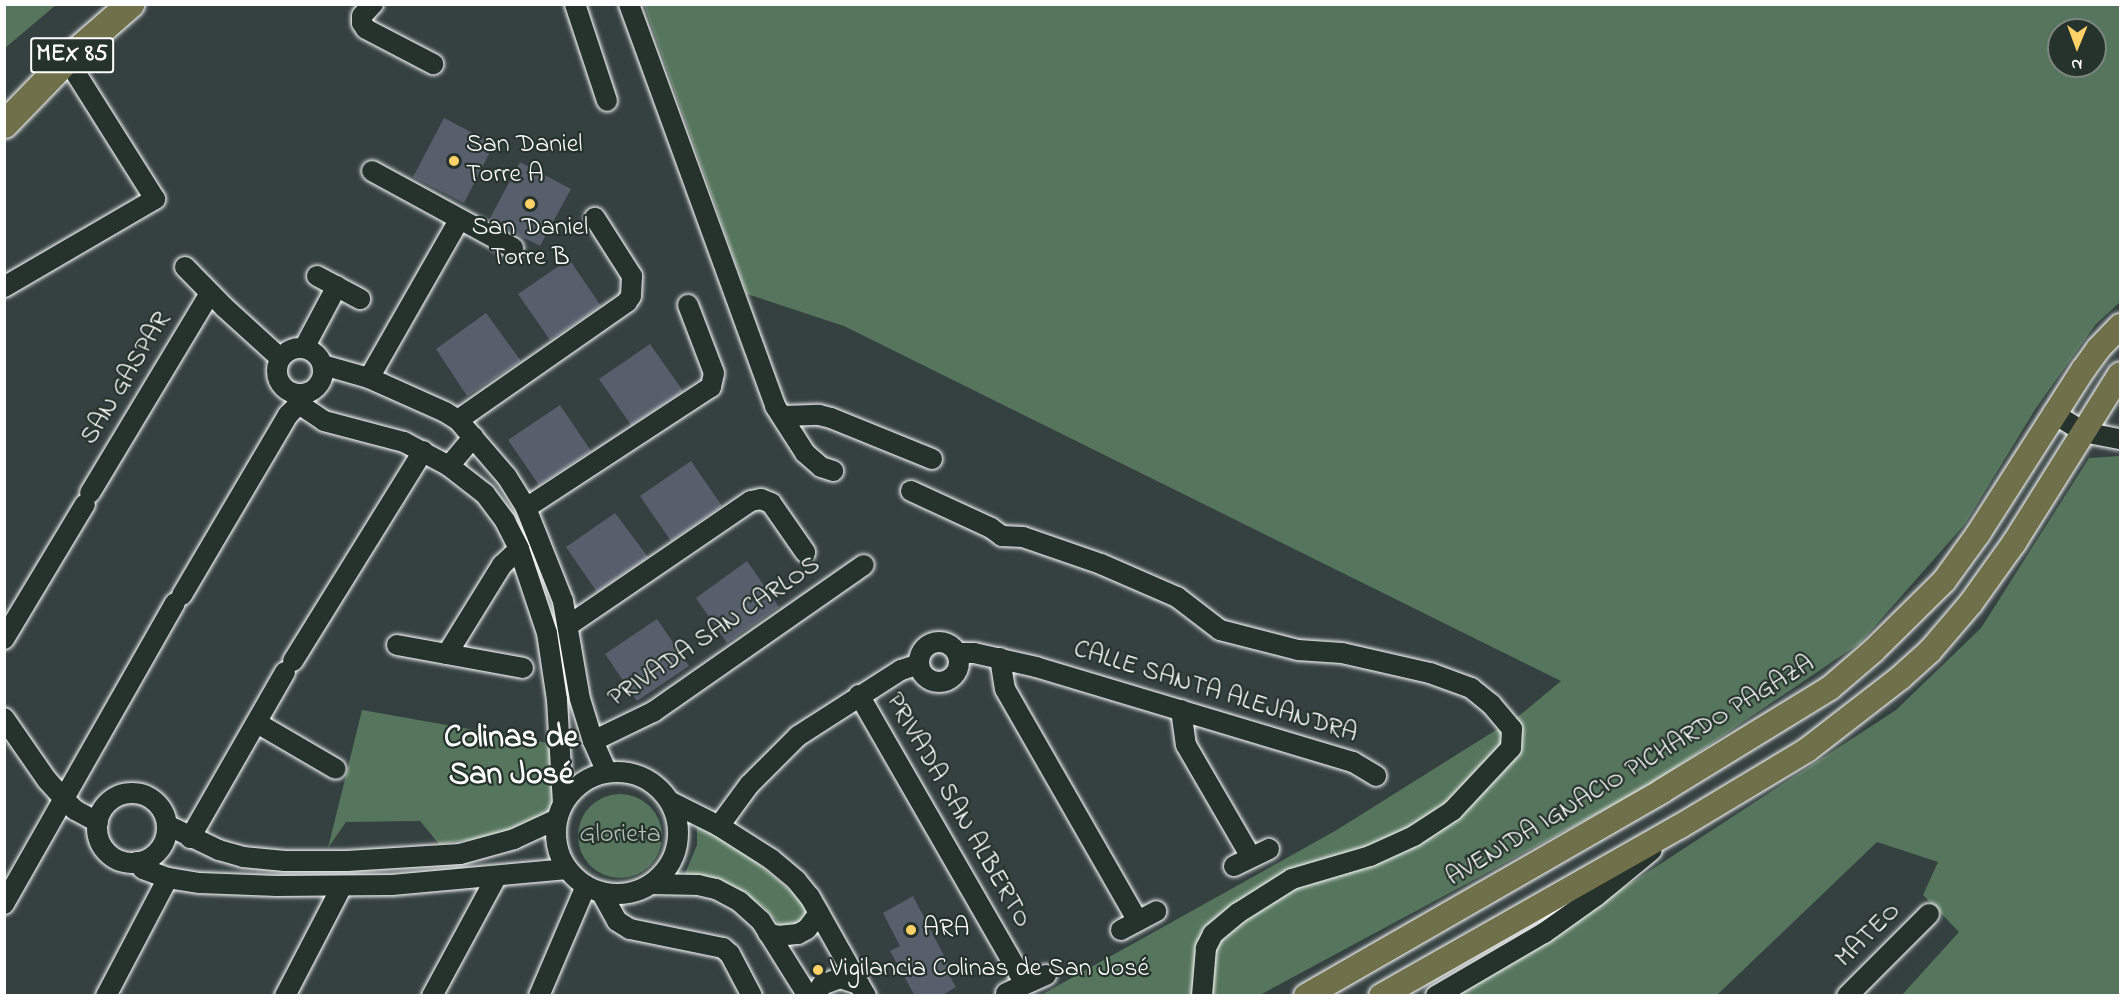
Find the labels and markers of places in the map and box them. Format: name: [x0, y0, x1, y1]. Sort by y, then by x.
place label: San Daniel Torre A: [466, 130, 583, 192]
marker: San Daniel Torre A: [447, 154, 461, 168]
marker: San Daniel Torre B: [523, 197, 537, 211]
place label: San Daniel Torre B: [472, 213, 588, 274]
place label: ARA: [923, 914, 969, 946]
marker: ARA: [904, 923, 918, 937]
place label: Vigilancia Colinas de San José: [830, 954, 1149, 986]
marker: Vigilancia Colinas de San José: [811, 963, 825, 977]

